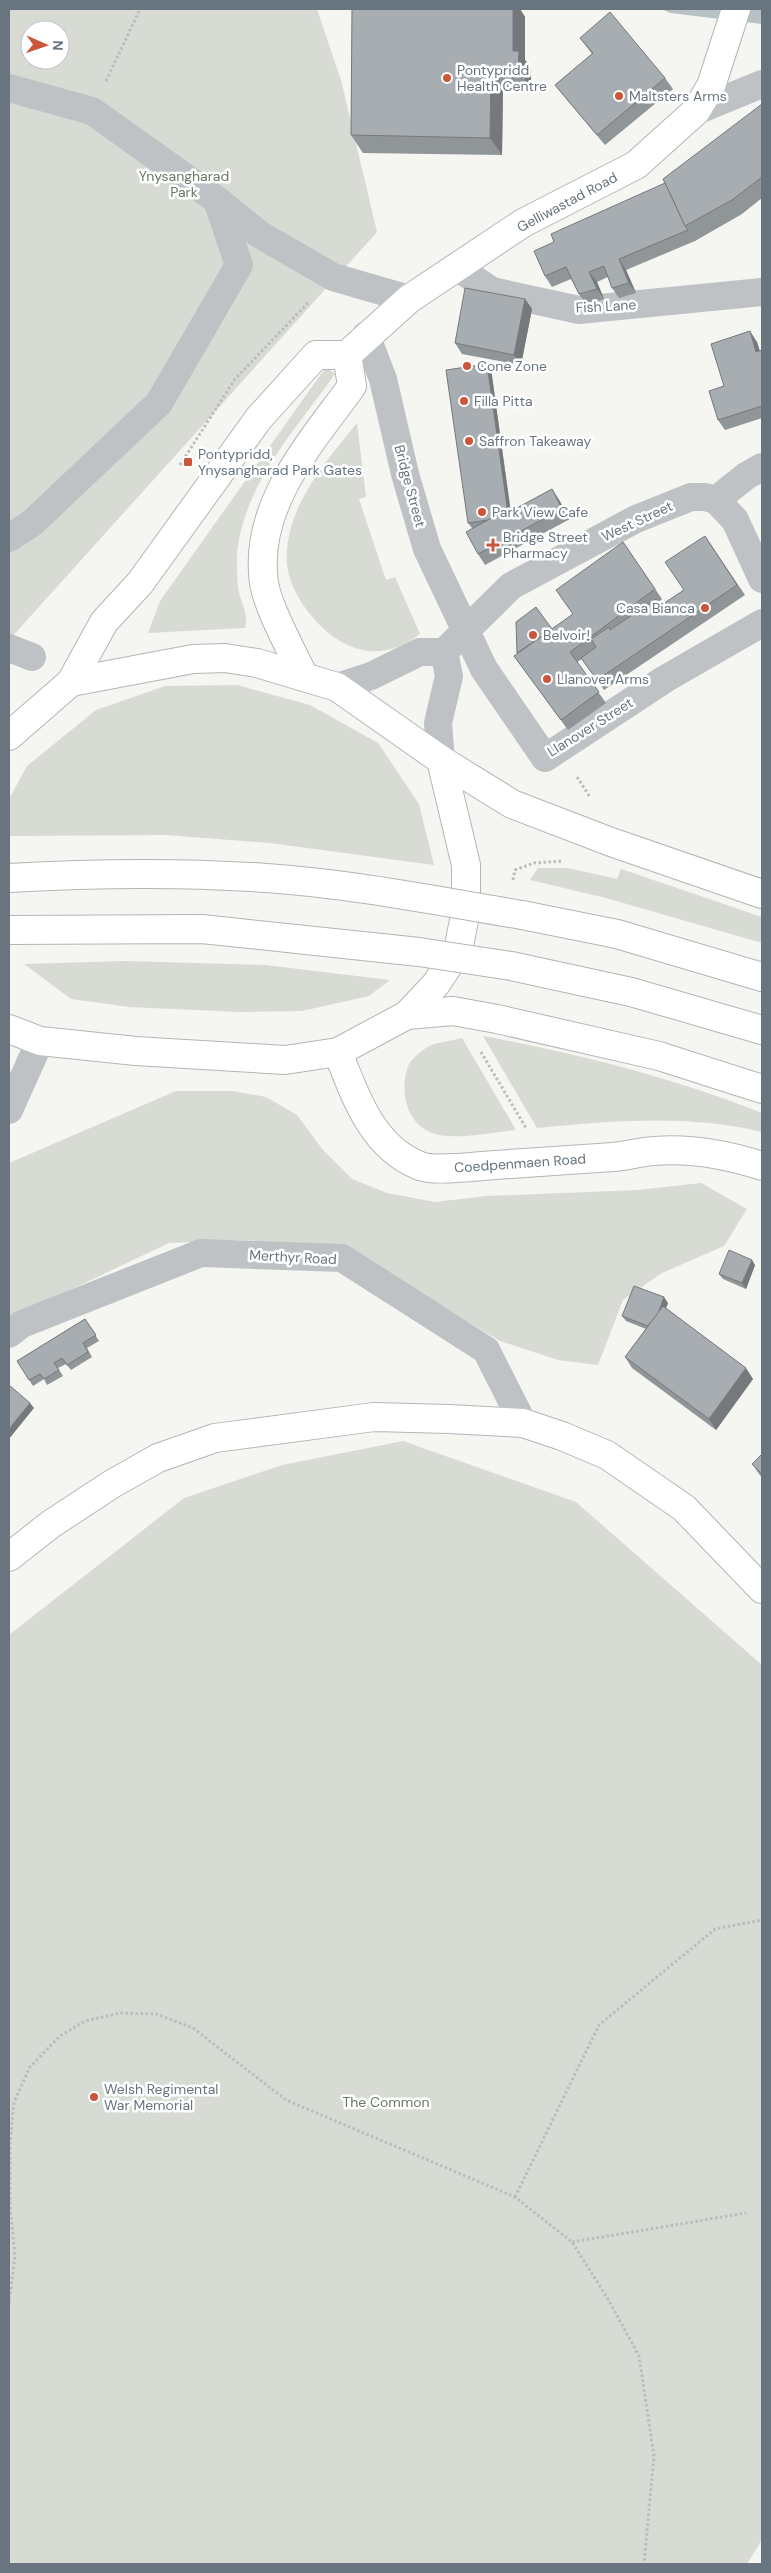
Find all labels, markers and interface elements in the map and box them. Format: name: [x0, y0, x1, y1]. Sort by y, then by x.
north arrow: [20, 20, 70, 70]
text: N: [49, 40, 67, 51]
place label: Pontypridd Health Centre: [457, 61, 547, 95]
marker: Pontypridd Health Centre: [441, 72, 453, 84]
place label: Maltsters Arms: [629, 87, 727, 105]
marker: Maltsters Arms: [613, 90, 625, 102]
park label: Ynysangharad Park: [139, 167, 229, 201]
street label: Gelliwastad Road: [514, 168, 620, 236]
street label: Fish Lane: [575, 295, 637, 317]
place label: Cone Zone: [477, 357, 547, 375]
marker: Cone Zone: [461, 360, 473, 372]
place label: Filla Pitta: [474, 392, 533, 410]
marker: Filla Pitta: [458, 395, 470, 407]
place label: Saffron Takeaway: [479, 432, 591, 450]
marker: Saffron Takeaway: [463, 435, 475, 447]
street label: Bridge Street: [390, 443, 430, 529]
place label: Pontypridd, Ynysangharad Park Gates: [198, 445, 362, 479]
marker: Pontypridd, Ynysangharad Park Gates: [182, 456, 194, 468]
street label: West Street: [599, 497, 675, 545]
place label: Park View Cafe: [492, 503, 588, 521]
marker: Park View Cafe: [476, 506, 488, 518]
place label: Bridge Street Pharmacy: [503, 528, 588, 562]
marker: Bridge Street Pharmacy: [487, 539, 499, 551]
place label: Casa Bianca: [616, 599, 695, 617]
marker: Casa Bianca: [699, 602, 711, 614]
place label: Belvoir!: [543, 626, 590, 644]
marker: Belvoir!: [527, 629, 539, 641]
place label: Llanover Arms: [557, 670, 649, 688]
marker: Llanover Arms: [541, 673, 553, 685]
street label: Llanover Street: [544, 693, 636, 761]
street label: Coedpenmaen Road: [453, 1149, 587, 1177]
street label: Merthyr Road: [249, 1246, 337, 1268]
place label: Welsh Regimental War Memorial: [104, 2080, 218, 2114]
marker: Welsh Regimental War Memorial: [88, 2091, 100, 2103]
park label: The Common: [342, 2093, 430, 2111]

